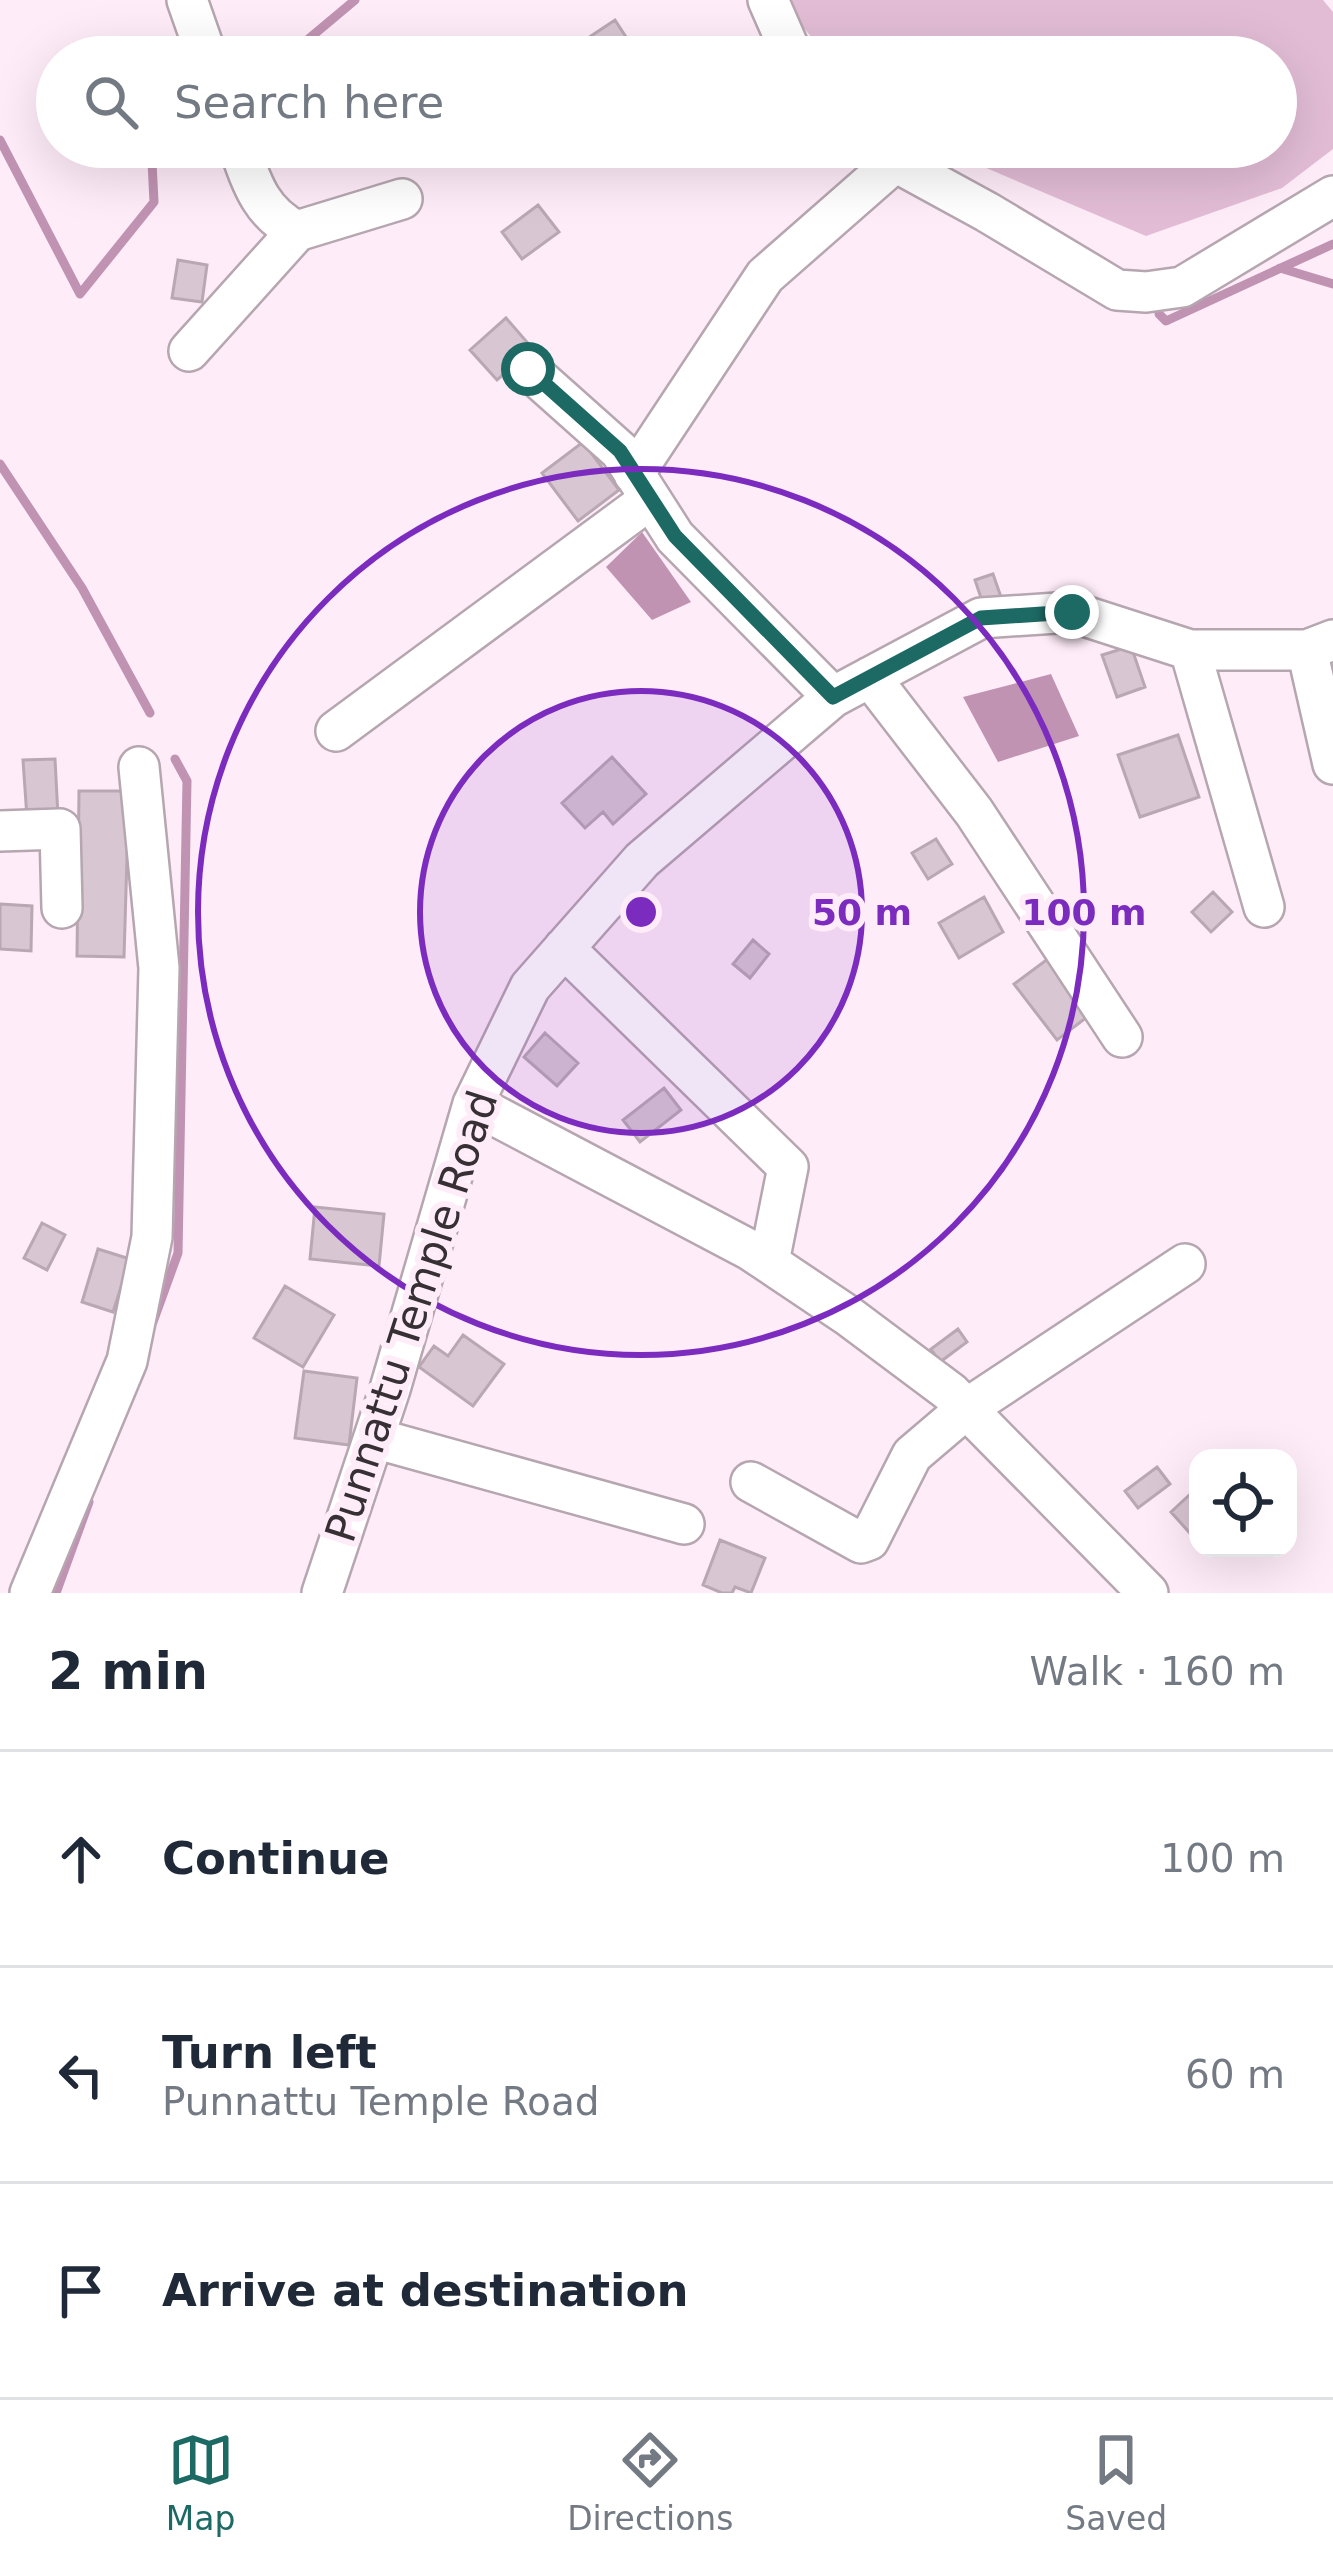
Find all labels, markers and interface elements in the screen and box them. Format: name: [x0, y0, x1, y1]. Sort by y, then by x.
search box: [36, 36, 1297, 168]
icon: search: [78, 69, 144, 135]
text: Search here: [174, 76, 444, 129]
route start: [501, 342, 555, 396]
route end: [1045, 585, 1099, 639]
centre of rings: [620, 891, 662, 933]
text: 50 m: [812, 892, 912, 933]
text: 100 m: [1021, 892, 1147, 933]
street label: Punnattu Temple Road: [315, 1084, 508, 1548]
map controls: [1189, 1449, 1297, 1557]
button: locate: [1189, 1449, 1297, 1557]
text: 2 min: [48, 1642, 208, 1701]
text: Walk · 160 m: [1030, 1649, 1285, 1694]
icon: ahead: [48, 1826, 114, 1892]
text: Continue: [162, 1832, 390, 1885]
text: 100 m: [1160, 1836, 1285, 1881]
text: Turn left: [162, 2026, 377, 2079]
icon: left: [48, 2042, 114, 2108]
text: 60 m: [1185, 2052, 1285, 2097]
text: Punnattu Temple Road: [162, 2079, 600, 2124]
icon: arrive: [48, 2258, 114, 2324]
text: Arrive at destination: [162, 2264, 688, 2317]
tab: Map: [166, 2427, 236, 2538]
tab: Directions: [567, 2427, 733, 2538]
tab: Saved: [1065, 2427, 1167, 2538]

